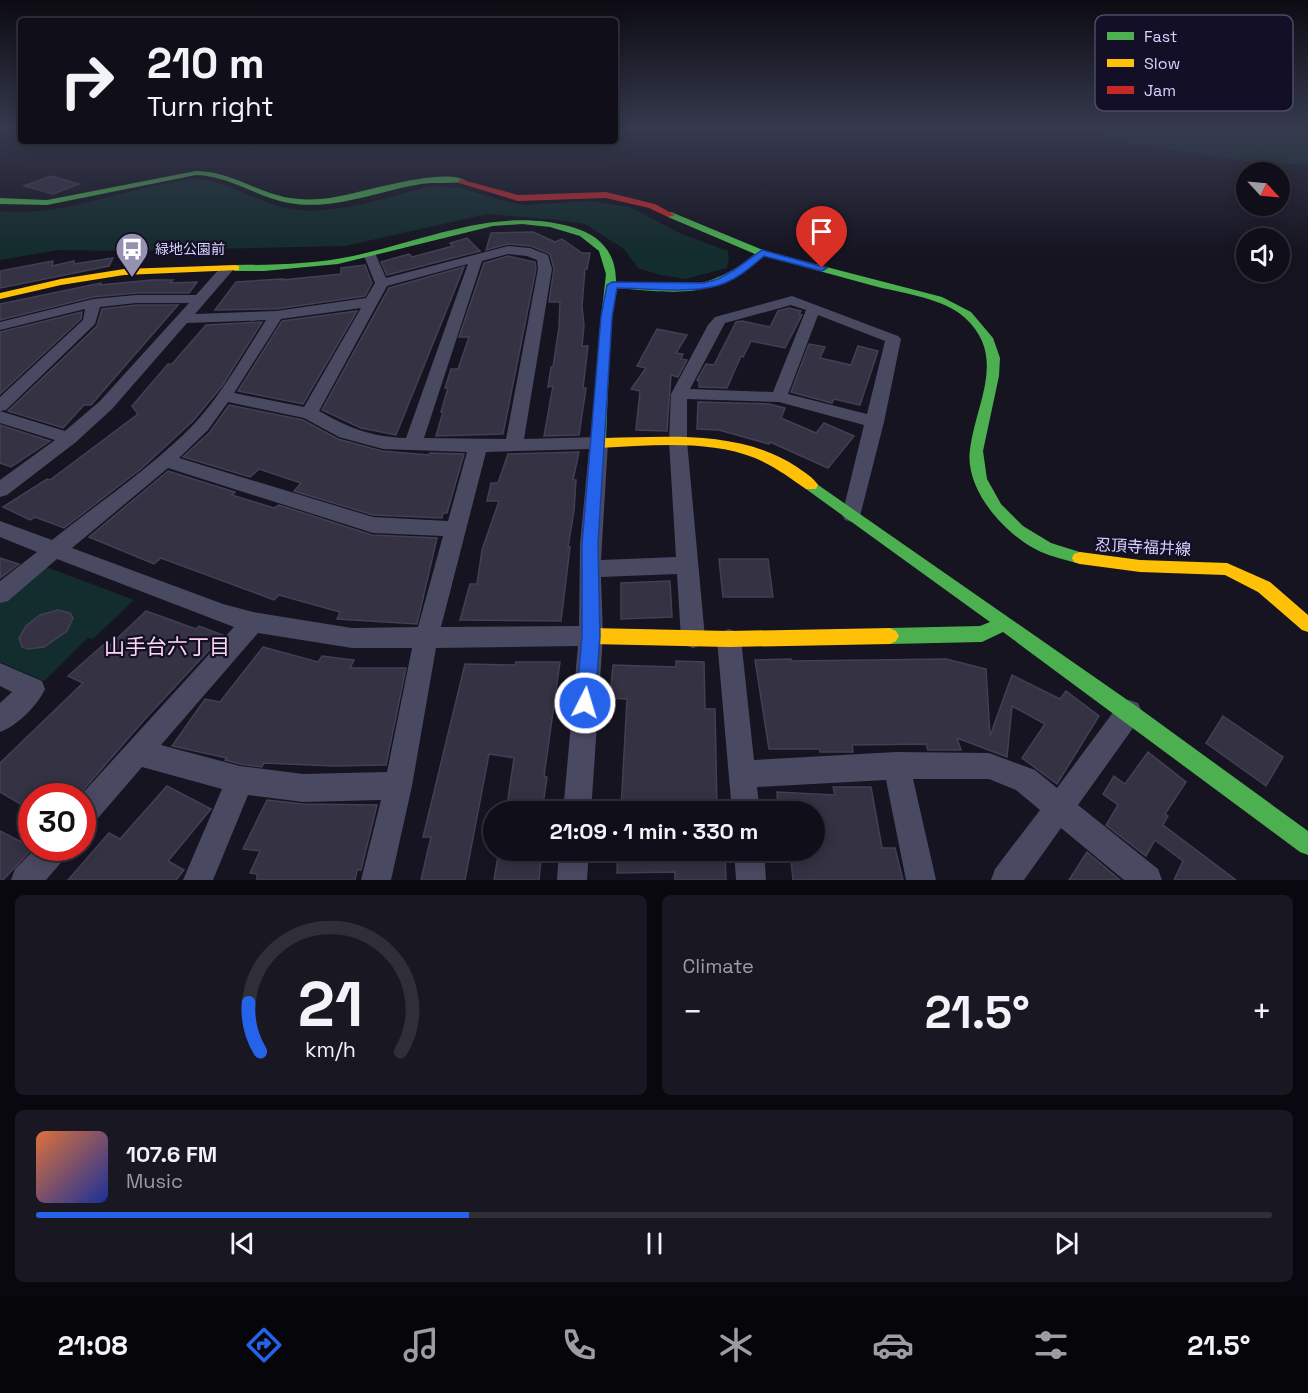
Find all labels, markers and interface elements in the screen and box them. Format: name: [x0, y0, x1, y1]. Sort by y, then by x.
legend: [1095, 15, 1293, 111]
text: Fast: [1144, 26, 1177, 47]
text: 210 m: [147, 37, 265, 90]
icon: right: [48, 42, 126, 120]
text: Slow: [1144, 53, 1180, 74]
text: Jam: [1144, 80, 1176, 101]
text: Turn right: [147, 89, 274, 124]
north arrow: [1236, 162, 1290, 216]
map controls: [1236, 162, 1290, 282]
pin: [796, 206, 847, 268]
icon: arrive: [805, 215, 838, 248]
button: sound: [1236, 228, 1290, 282]
bus stop icon: 緑地公園前: [114, 231, 150, 278]
place label: 緑地公園前: [155, 240, 225, 258]
street label: 忍頂寺福井線: [1095, 534, 1191, 560]
district label: 山手台六丁目: [104, 633, 230, 660]
position arrow: [553, 671, 617, 735]
speed limit sign: 30: [18, 783, 96, 861]
text: 21:09 · 1 min · 330 m: [550, 817, 758, 845]
text: Climate: [683, 953, 754, 979]
text: 21: [298, 965, 363, 1044]
text: 21.5°: [925, 984, 1030, 1041]
text: −: [683, 991, 703, 1033]
text: +: [1252, 991, 1272, 1033]
text: km/h: [305, 1036, 356, 1063]
text: 107.6 FM: [126, 1140, 217, 1168]
text: Music: [126, 1168, 183, 1194]
icon: previous: [226, 1227, 259, 1260]
icon: pause: [638, 1227, 671, 1260]
icon: next: [1050, 1227, 1083, 1260]
icon: directions: [243, 1324, 285, 1366]
icon: music: [400, 1324, 442, 1366]
icon: phone: [558, 1324, 600, 1366]
icon: climate: [715, 1324, 757, 1366]
icon: car: [872, 1324, 914, 1366]
icon: filters: [1030, 1324, 1072, 1366]
text: 21:08: [58, 1328, 128, 1363]
text: 21.5°: [1187, 1328, 1250, 1363]

